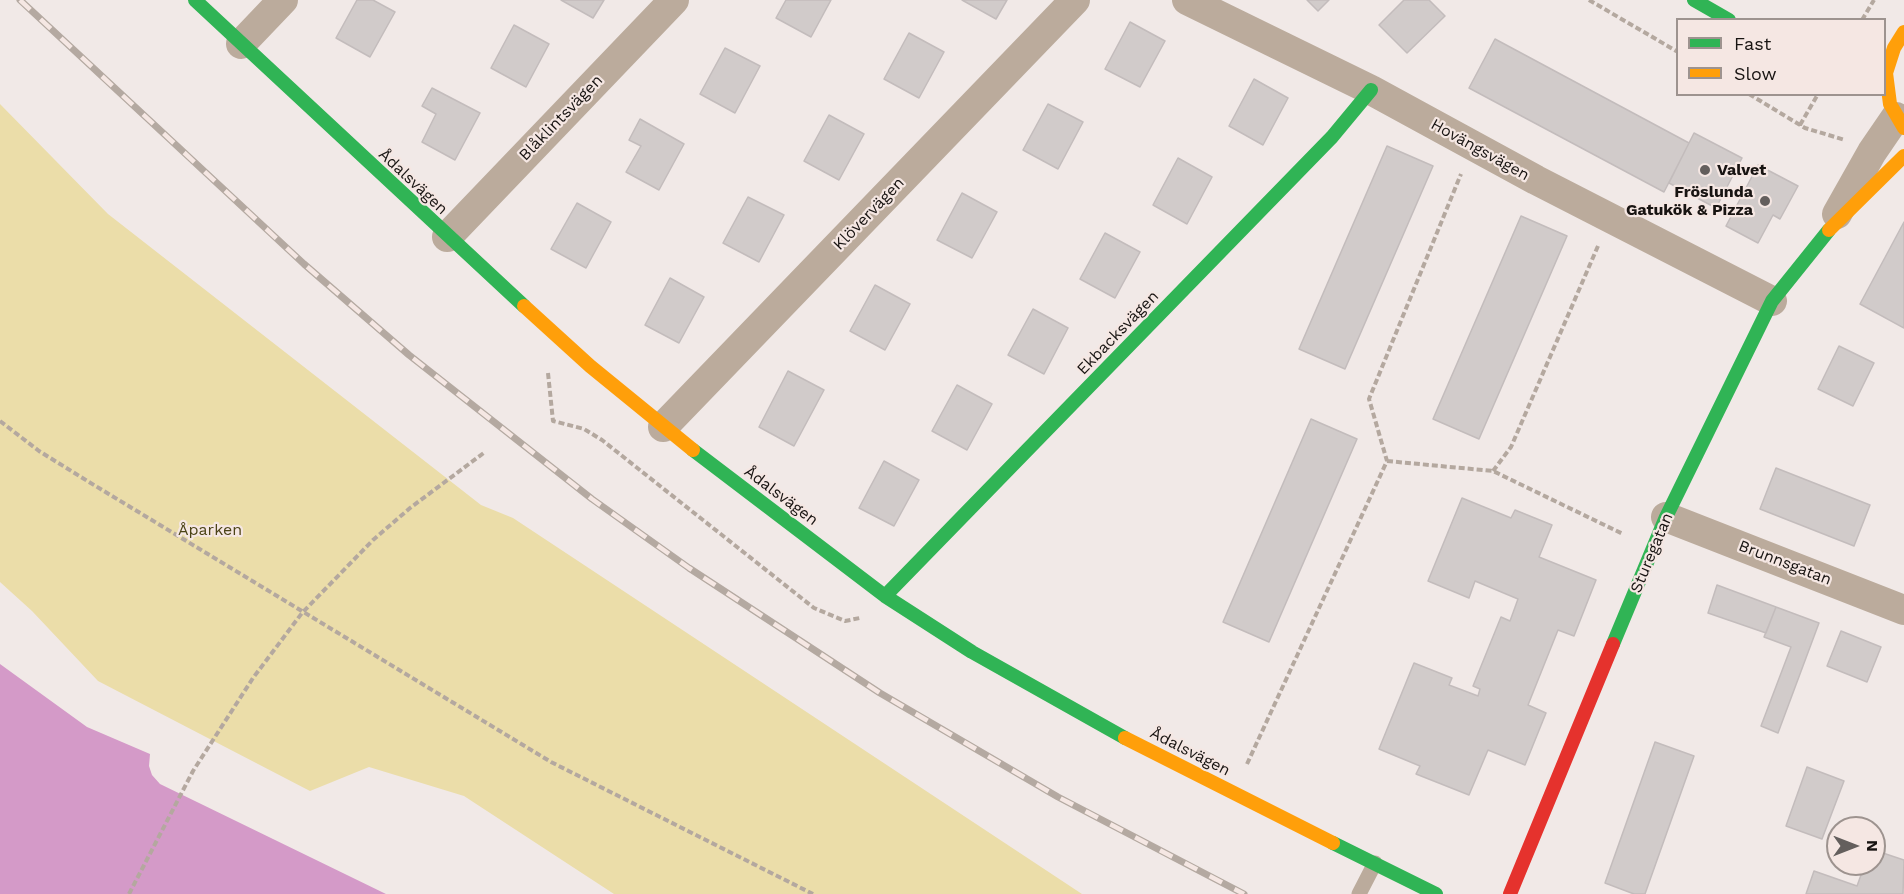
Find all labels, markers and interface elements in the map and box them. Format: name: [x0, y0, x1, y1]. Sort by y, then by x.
legend: [1676, 18, 1886, 96]
text: Fast: [1734, 33, 1771, 54]
text: Slow: [1734, 63, 1777, 84]
street label: Blåklintsvägen: [515, 71, 607, 165]
street label: Hovängsvägen: [1427, 115, 1533, 185]
street label: Ådalsvägen: [374, 145, 452, 219]
place label: Valvet: [1717, 160, 1766, 180]
marker: Valvet: [1698, 163, 1712, 177]
street label: Klövervägen: [829, 174, 909, 254]
place label: Fröslunda Gatukök & Pizza: [1626, 182, 1753, 220]
marker: Fröslunda Gatukök & Pizza: [1758, 194, 1772, 208]
street label: Ekbacksvägen: [1073, 287, 1163, 379]
street label: Ådalsvägen: [740, 462, 822, 530]
street label: Sturegatan: [1627, 510, 1677, 596]
park label: Åparken: [178, 520, 242, 540]
street label: Brunnsgatan: [1736, 536, 1834, 590]
street label: Ådalsvägen: [1147, 724, 1233, 780]
north arrow: [1826, 816, 1886, 876]
text: N: [1863, 840, 1882, 852]

